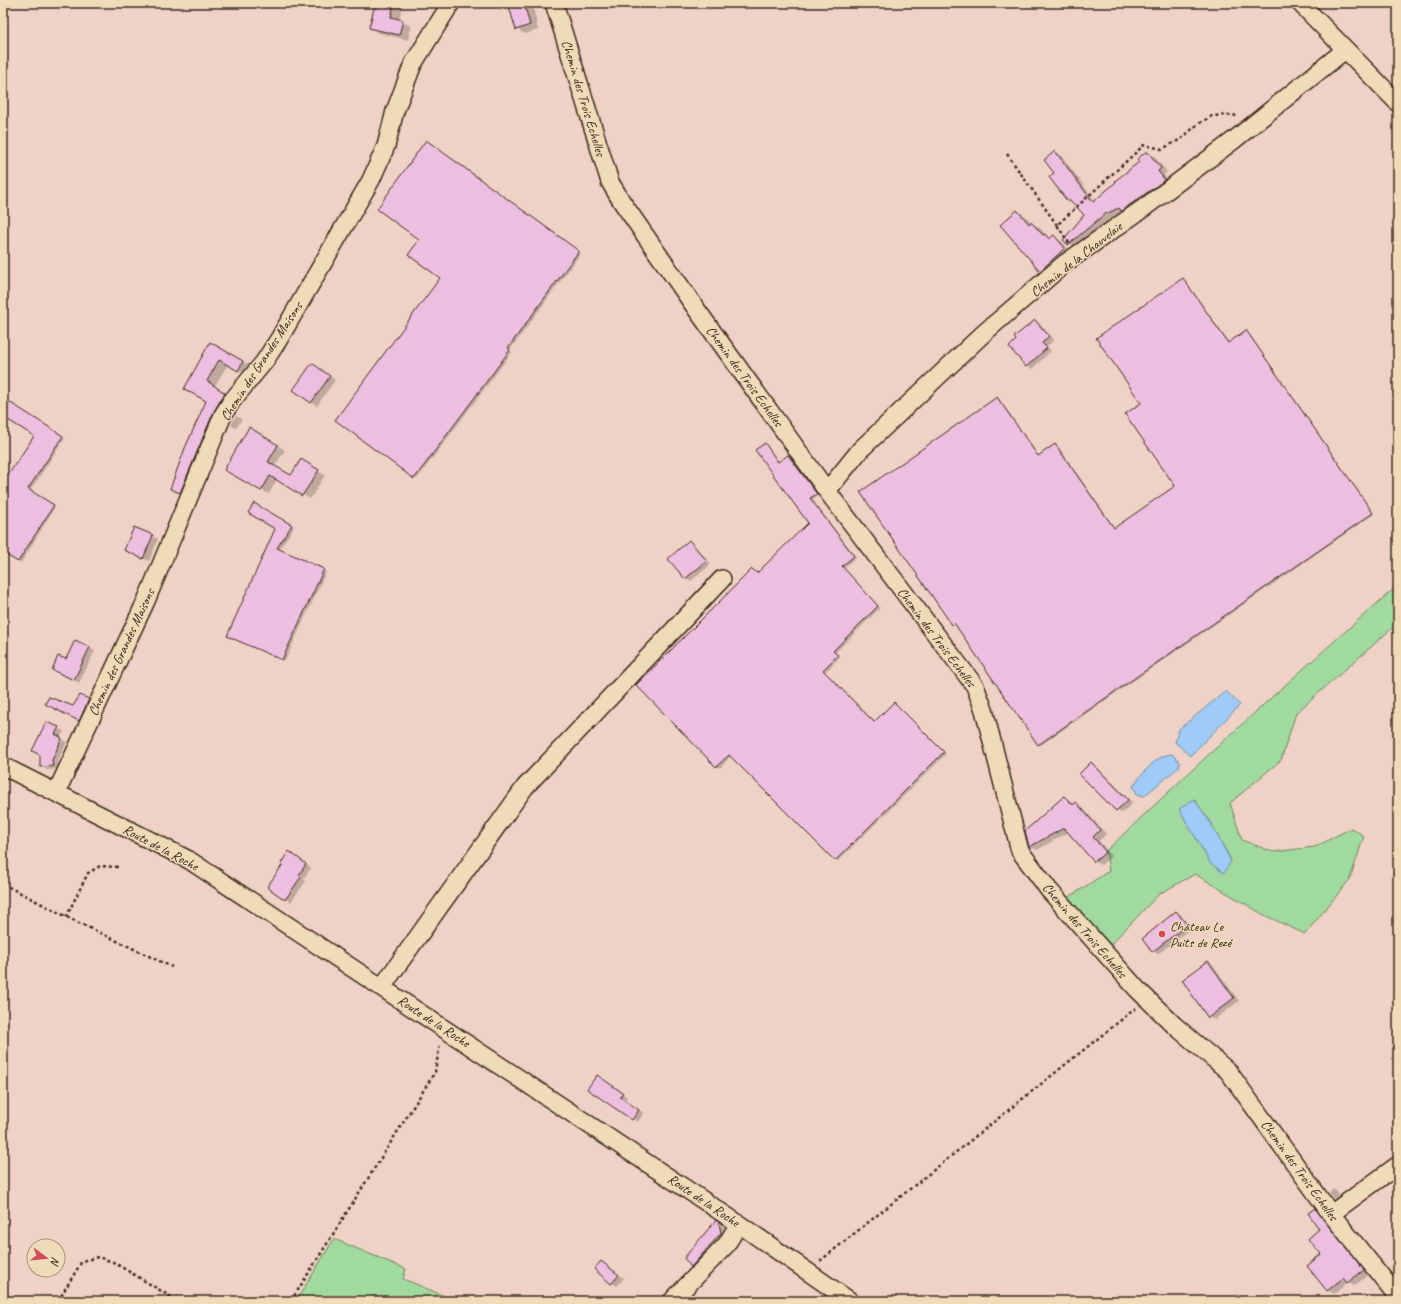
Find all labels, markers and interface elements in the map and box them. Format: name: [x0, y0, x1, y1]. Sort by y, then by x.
street label: Chemin des Trois Echelles: [558, 38, 610, 159]
street label: Chemin de la Chauvelaie: [1027, 217, 1127, 301]
street label: Chemin des Grandes Maisons: [217, 298, 307, 424]
street label: Chemin des Trois Echelles: [702, 323, 788, 431]
street label: Chemin des Trois Echelles: [894, 584, 980, 692]
street label: Chemin des Grandes Maisons: [84, 585, 159, 719]
street label: Route de la Roche: [120, 820, 203, 875]
street label: Chemin des Trois Echelles: [1039, 879, 1131, 982]
place label: Château Le Puits de Rezé: [1170, 918, 1233, 951]
marker: Château Le Puits de Rezé: [1157, 929, 1167, 939]
street label: Route de la Roche: [394, 992, 474, 1052]
street label: Chemin des Trois Echelles: [1257, 1117, 1343, 1225]
street label: Route de la Roche: [665, 1170, 744, 1231]
north arrow: [26, 1238, 66, 1278]
text: N: [47, 1256, 63, 1268]

